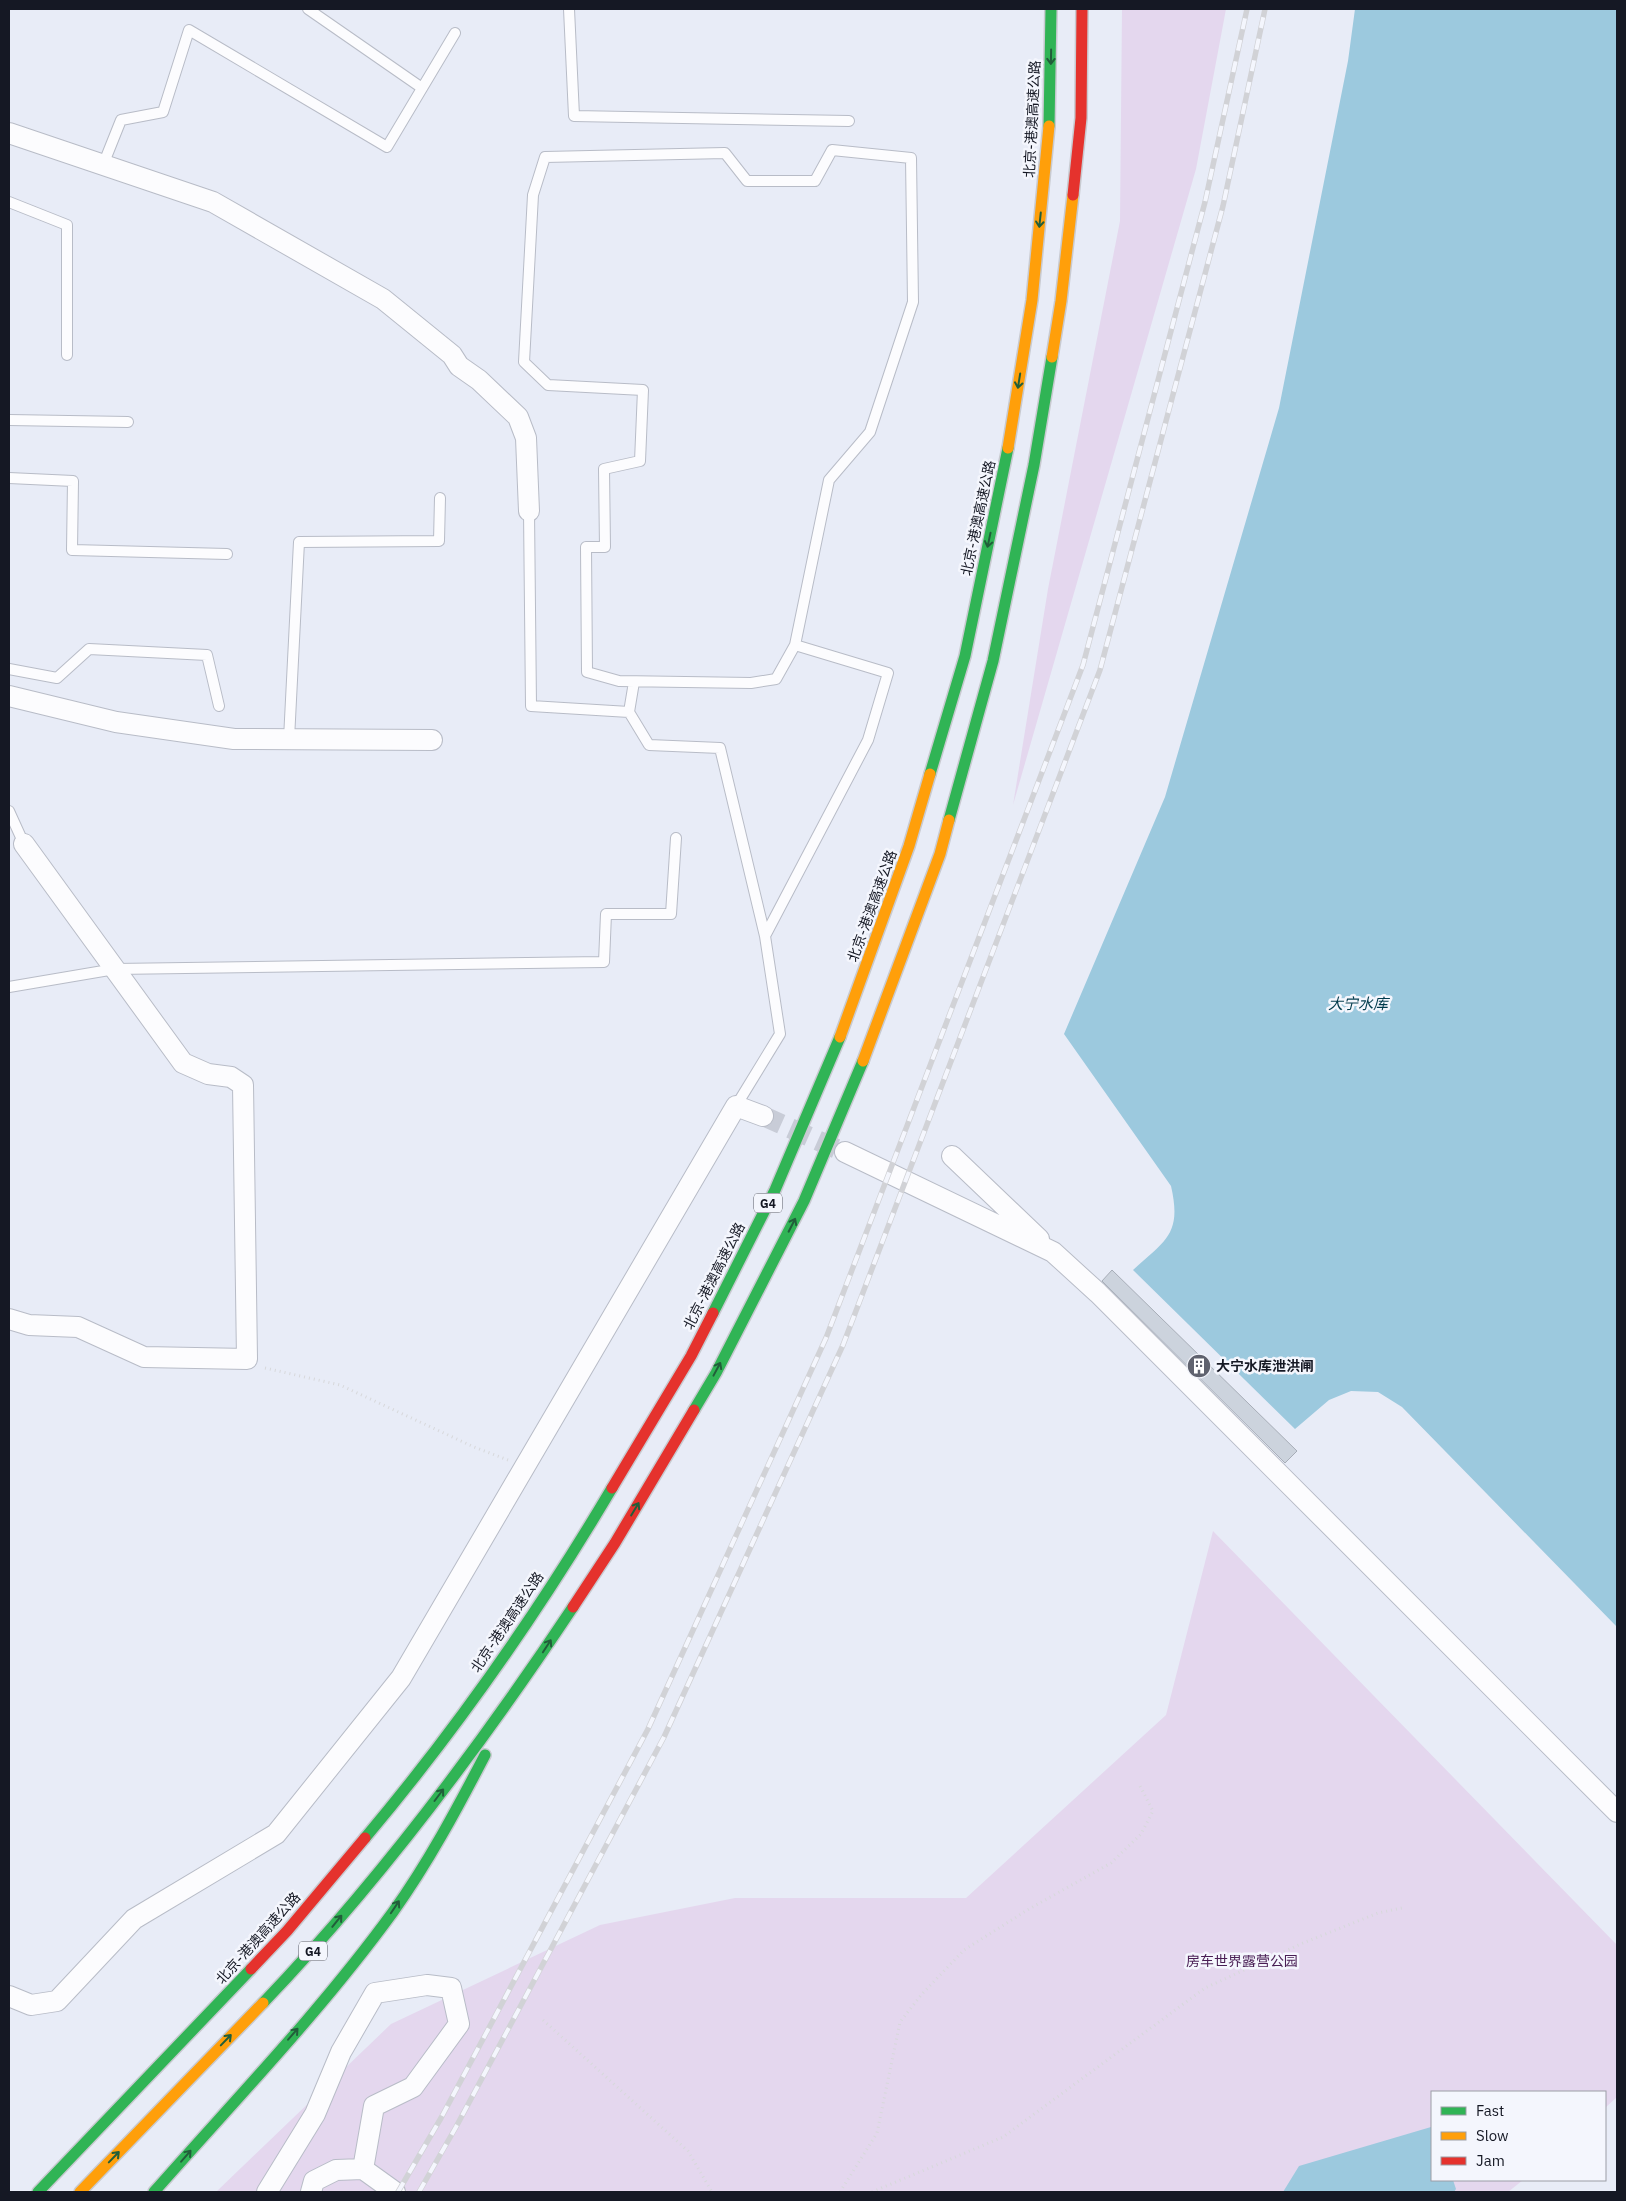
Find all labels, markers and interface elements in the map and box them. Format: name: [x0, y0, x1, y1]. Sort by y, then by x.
one-way arrow: [1046, 49, 1056, 65]
street label: 北京-港澳高速公路: [1020, 60, 1044, 178]
one-way arrow: [1035, 211, 1045, 227]
one-way arrow: [1014, 372, 1024, 388]
street label: 北京-港澳高速公路: [957, 459, 999, 577]
one-way arrow: [984, 532, 993, 548]
street label: 北京-港澳高速公路: [843, 848, 901, 964]
water label: 大宁水库: [1328, 994, 1391, 1013]
road number: G4: [754, 1194, 782, 1212]
one-way arrow: [788, 1218, 797, 1233]
street label: 北京-港澳高速公路: [679, 1220, 749, 1332]
building icon: 大宁水库泄洪闸: [1186, 1353, 1212, 1379]
place label: 大宁水库泄洪闸: [1216, 1357, 1314, 1375]
one-way arrow: [712, 1362, 722, 1377]
one-way arrow: [630, 1503, 640, 1517]
street label: 北京-港澳高速公路: [467, 1568, 547, 1676]
one-way arrow: [542, 1639, 552, 1653]
one-way arrow: [433, 1789, 444, 1802]
street label: 北京-港澳高速公路: [212, 1888, 304, 1988]
one-way arrow: [390, 1901, 400, 1915]
one-way arrow: [331, 1915, 342, 1928]
road number: G4: [299, 1942, 327, 1960]
park label: 房车世界露营公园: [1186, 1952, 1298, 1970]
one-way arrow: [287, 2027, 299, 2040]
one-way arrow: [220, 2035, 232, 2047]
legend: [1431, 2091, 1606, 2181]
text: Fast: [1476, 2101, 1504, 2120]
text: Slow: [1476, 2126, 1509, 2145]
one-way arrow: [180, 2149, 191, 2162]
one-way arrow: [107, 2151, 120, 2163]
text: Jam: [1476, 2151, 1505, 2170]

